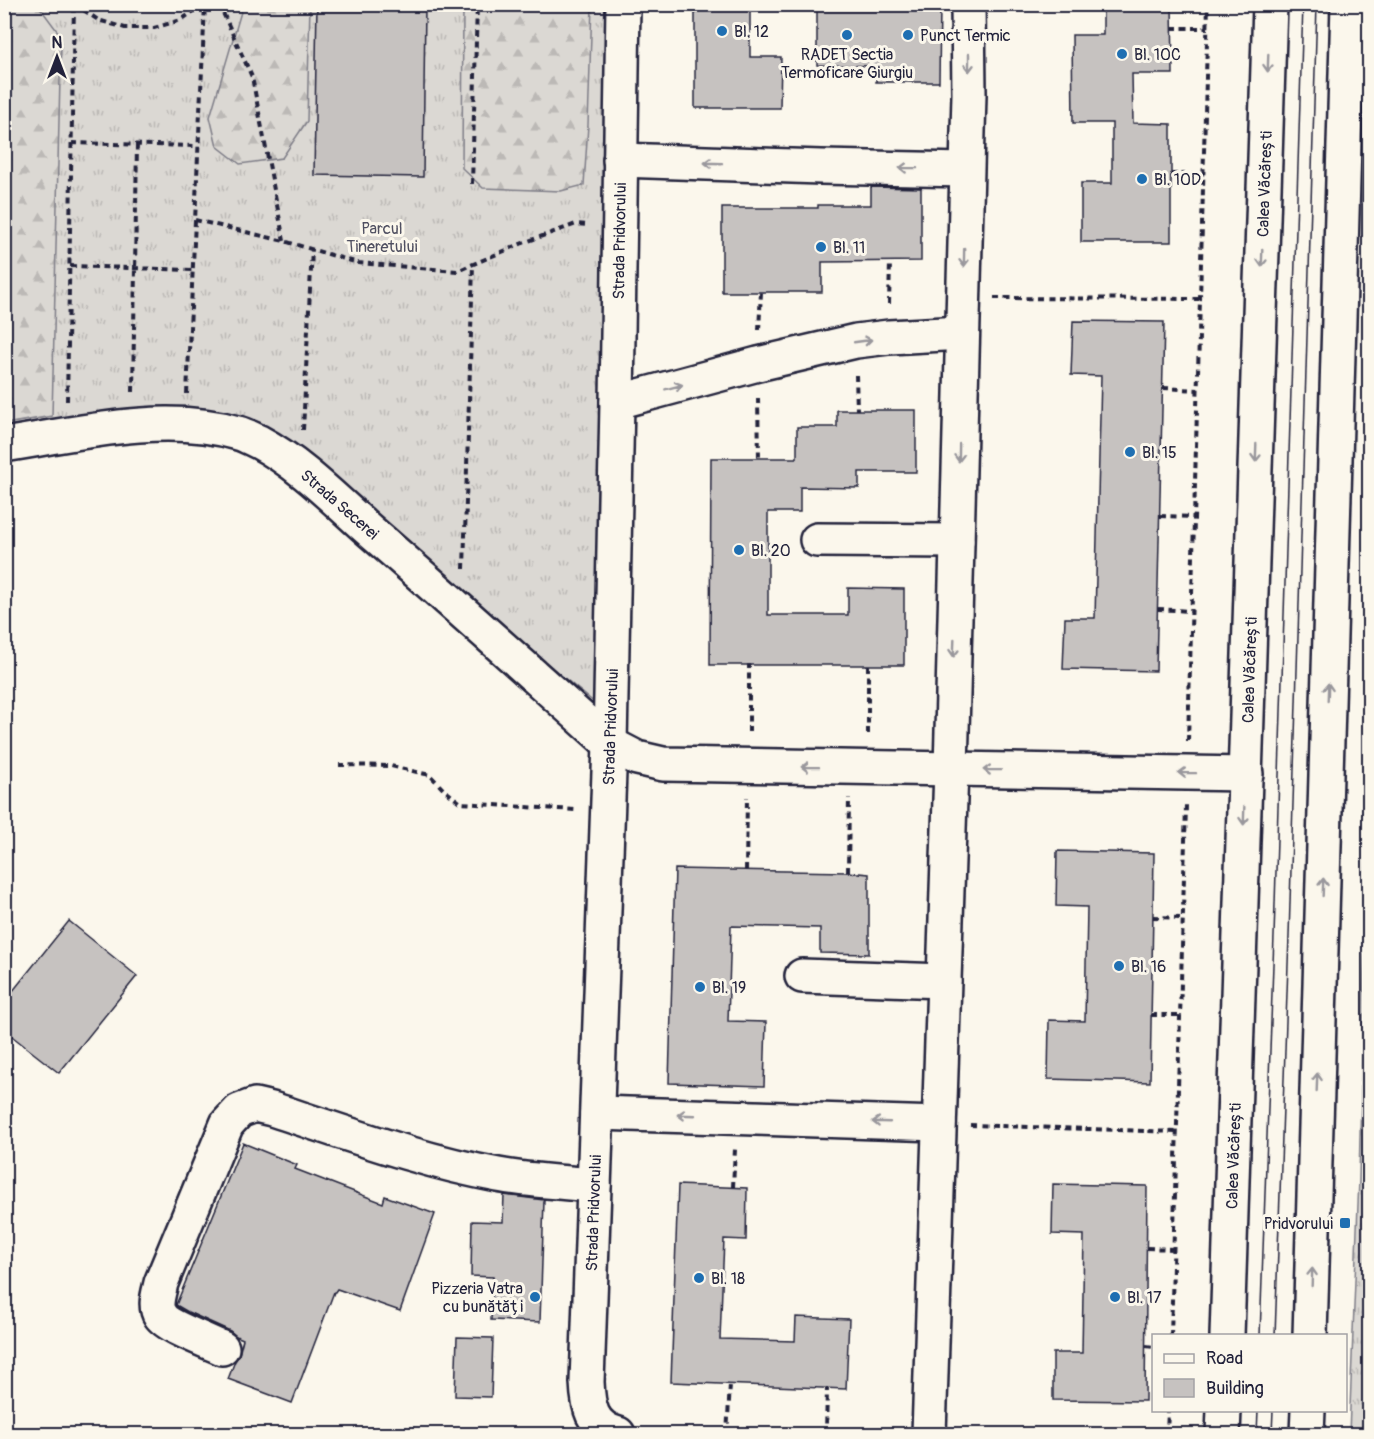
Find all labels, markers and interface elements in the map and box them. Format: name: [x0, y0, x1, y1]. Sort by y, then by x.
place label: Bl. 12: [734, 22, 769, 42]
marker: Bl. 12: [715, 24, 729, 38]
place label: Punct Termic: [920, 26, 1011, 46]
north arrow: [27, 27, 87, 87]
marker: RADET Sectia Termoficare Giurgiu: [840, 28, 854, 42]
marker: Punct Termic: [901, 28, 915, 42]
text: N: [52, 33, 63, 53]
place label: RADET Sectia Termoficare Giurgiu: [781, 45, 913, 83]
place label: Bl. 10C: [1134, 45, 1181, 65]
marker: Bl. 10C: [1115, 47, 1129, 61]
one-way arrow: [963, 52, 975, 72]
one-way arrow: [1262, 52, 1274, 72]
street label: Calea Văcărești: [1253, 130, 1277, 238]
one-way arrow: [703, 158, 723, 169]
one-way arrow: [898, 163, 918, 174]
place label: Bl. 10D: [1154, 170, 1201, 190]
marker: Bl. 10D: [1135, 172, 1149, 186]
street label: Strada Pridvorului: [609, 182, 631, 300]
park label: Parcul Tineretului: [347, 219, 418, 257]
place label: Bl. 11: [833, 238, 865, 258]
marker: Bl. 11: [814, 240, 828, 254]
one-way arrow: [959, 247, 970, 267]
one-way arrow: [1256, 247, 1268, 267]
one-way arrow: [853, 335, 872, 346]
one-way arrow: [664, 380, 683, 392]
one-way arrow: [954, 442, 965, 462]
one-way arrow: [1250, 442, 1262, 462]
place label: Bl. 15: [1142, 443, 1177, 463]
marker: Bl. 15: [1123, 445, 1137, 459]
street label: Strada Secerei: [296, 465, 383, 544]
place label: Bl. 20: [751, 541, 791, 561]
marker: Bl. 20: [732, 543, 746, 557]
street label: Calea Văcărești: [1238, 616, 1262, 724]
one-way arrow: [948, 637, 960, 657]
street label: Strada Pridvorului: [599, 668, 623, 786]
one-way arrow: [1323, 683, 1334, 703]
one-way arrow: [800, 761, 820, 773]
one-way arrow: [983, 764, 1003, 776]
one-way arrow: [1178, 767, 1198, 779]
one-way arrow: [1239, 805, 1250, 825]
one-way arrow: [1317, 878, 1329, 898]
place label: Bl. 16: [1131, 957, 1166, 977]
marker: Bl. 16: [1112, 959, 1126, 973]
place label: Bl. 19: [712, 978, 746, 998]
marker: Bl. 19: [693, 980, 707, 994]
one-way arrow: [1312, 1073, 1323, 1093]
street label: Calea Văcărești: [1222, 1102, 1246, 1210]
one-way arrow: [676, 1110, 696, 1121]
one-way arrow: [871, 1116, 891, 1127]
street label: Strada Pridvorului: [582, 1154, 606, 1272]
place label: Pridvorului: [1264, 1214, 1333, 1234]
marker: Pridvorului: [1338, 1216, 1352, 1230]
one-way arrow: [1306, 1268, 1317, 1288]
place label: Bl. 18: [711, 1269, 745, 1289]
marker: Bl. 18: [692, 1271, 706, 1285]
place label: Pizzeria Vatra cu bunătăți: [431, 1279, 523, 1317]
place label: Bl. 17: [1127, 1288, 1162, 1308]
marker: Pizzeria Vatra cu bunătăți: [528, 1290, 542, 1304]
marker: Bl. 17: [1108, 1290, 1122, 1304]
legend: [1152, 1334, 1347, 1412]
text: Road: [1206, 1347, 1243, 1370]
text: Building: [1206, 1377, 1264, 1400]

